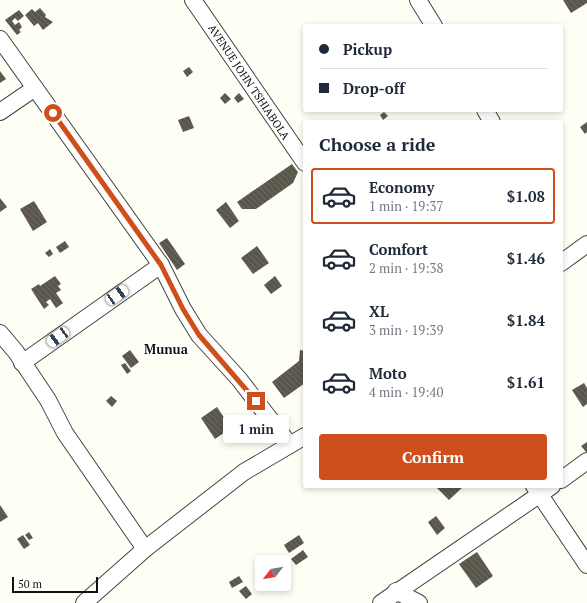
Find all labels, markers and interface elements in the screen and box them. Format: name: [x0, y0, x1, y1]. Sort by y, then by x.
street label: AVENUE JOHN TSHIABOLA: [205, 22, 293, 143]
text: Pickup: [343, 39, 392, 59]
text: Drop-off: [343, 78, 405, 98]
route start: [44, 104, 62, 122]
text: Choose a ride: [319, 132, 435, 156]
text: Economy: [369, 177, 434, 197]
icon: car: [321, 178, 357, 214]
text: $1.08: [507, 186, 545, 206]
text: 1 min · 19:37: [369, 197, 443, 215]
text: Comfort: [369, 239, 428, 259]
icon: car: [321, 240, 357, 276]
text: $1.46: [507, 248, 545, 268]
text: 2 min · 19:38: [369, 259, 443, 277]
car: [104, 283, 130, 307]
text: XL: [369, 301, 389, 321]
icon: car: [321, 302, 357, 338]
text: $1.84: [507, 310, 545, 330]
text: 3 min · 19:39: [369, 321, 443, 339]
car: [45, 325, 71, 349]
district label: Munua: [144, 340, 189, 358]
text: Moto: [369, 363, 407, 383]
icon: car: [321, 364, 357, 400]
text: $1.61: [507, 372, 545, 392]
text: 4 min · 19:40: [369, 383, 443, 401]
route end: [247, 392, 265, 410]
callout: 1 min: [223, 415, 289, 443]
text: 1 min: [238, 420, 274, 438]
button: Confirm: [319, 434, 547, 480]
north arrow: [255, 555, 291, 591]
map controls: [255, 555, 291, 591]
scale bar: [12, 575, 98, 594]
text: 50 m: [18, 577, 42, 591]

